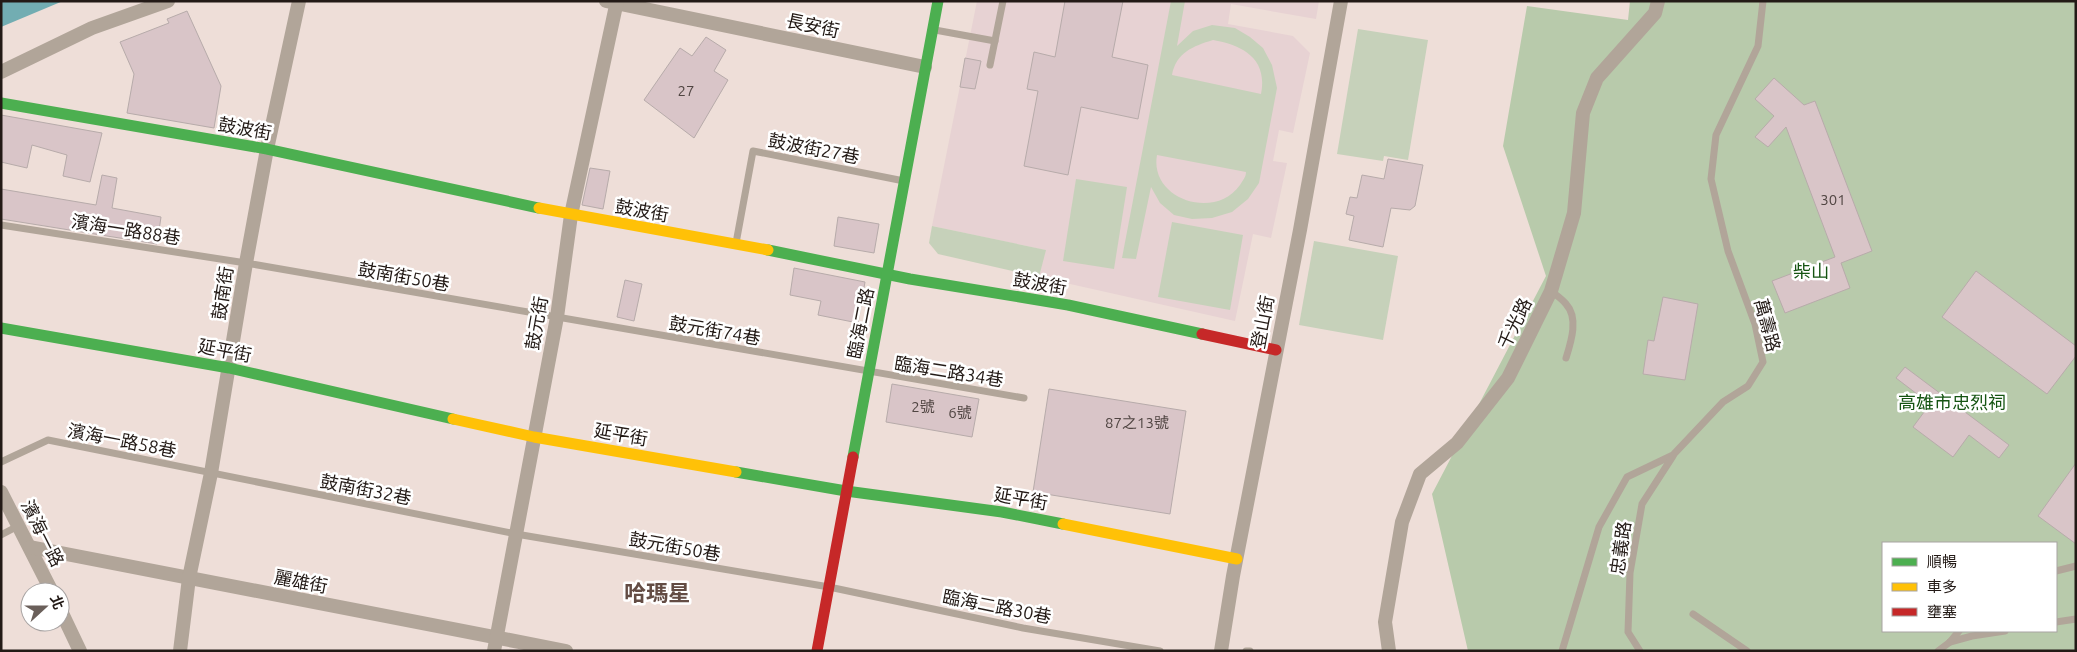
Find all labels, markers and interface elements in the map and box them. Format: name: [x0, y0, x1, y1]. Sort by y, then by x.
street label: 長安街: [785, 10, 841, 40]
house number: 27: [678, 82, 694, 99]
street label: 鼓波街: [217, 113, 273, 143]
street label: 鼓波街27巷: [767, 129, 861, 167]
house number: 301: [1820, 191, 1846, 208]
street label: 鼓波街: [614, 195, 670, 225]
street label: 濱海一路88巷: [70, 210, 182, 248]
street label: 鼓南街50巷: [357, 258, 451, 294]
park label: 柴山: [1793, 261, 1829, 281]
street label: 鼓南街: [208, 265, 236, 321]
street label: 鼓波街: [1012, 268, 1068, 298]
street label: 臨海二路: [843, 286, 877, 360]
street label: 登山街: [1247, 294, 1277, 350]
street label: 千光路: [1493, 294, 1535, 352]
street label: 鼓元街: [521, 295, 551, 351]
street label: 萬壽路: [1751, 296, 1785, 354]
street label: 鼓元街74巷: [668, 312, 762, 348]
street label: 延平街: [197, 335, 253, 365]
street label: 臨海二路34巷: [893, 352, 1005, 390]
park label: 高雄市忠烈祠: [1898, 392, 2006, 412]
house number: 2號: [911, 398, 935, 415]
house number: 6號: [948, 404, 972, 421]
house number: 87之13號: [1105, 414, 1169, 431]
street label: 延平街: [593, 419, 649, 449]
street label: 濱海一路58巷: [66, 420, 178, 460]
street label: 鼓南街32巷: [319, 470, 413, 508]
street label: 延平街: [993, 483, 1049, 513]
street label: 濱海一路: [18, 496, 68, 570]
street label: 忠義路: [1606, 520, 1634, 576]
street label: 鼓元街50巷: [628, 528, 722, 564]
legend: [1882, 542, 2057, 632]
text: 順暢: [1927, 553, 1957, 570]
street label: 麗雄街: [273, 566, 329, 596]
text: 車多: [1927, 578, 1957, 595]
district label: 哈瑪星: [624, 580, 690, 605]
north arrow: [20, 582, 70, 632]
street label: 臨海二路30巷: [941, 586, 1053, 626]
text: 北: [47, 593, 67, 612]
text: 壅塞: [1927, 603, 1957, 620]

